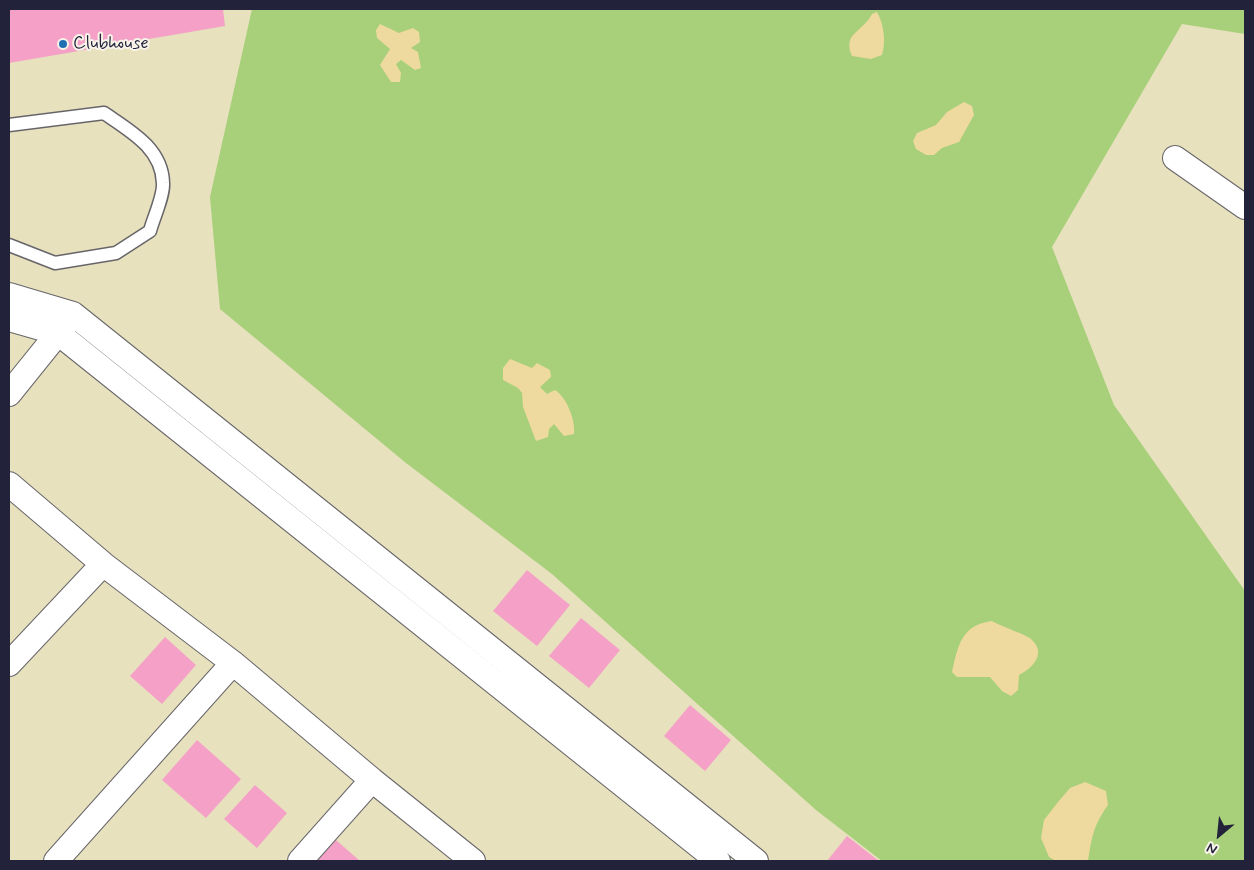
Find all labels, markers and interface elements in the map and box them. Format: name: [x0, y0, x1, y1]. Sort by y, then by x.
place label: Clubhouse: [73, 33, 149, 55]
marker: Clubhouse: [57, 38, 69, 50]
north arrow: [1194, 810, 1244, 860]
text: N: [1204, 838, 1220, 858]

